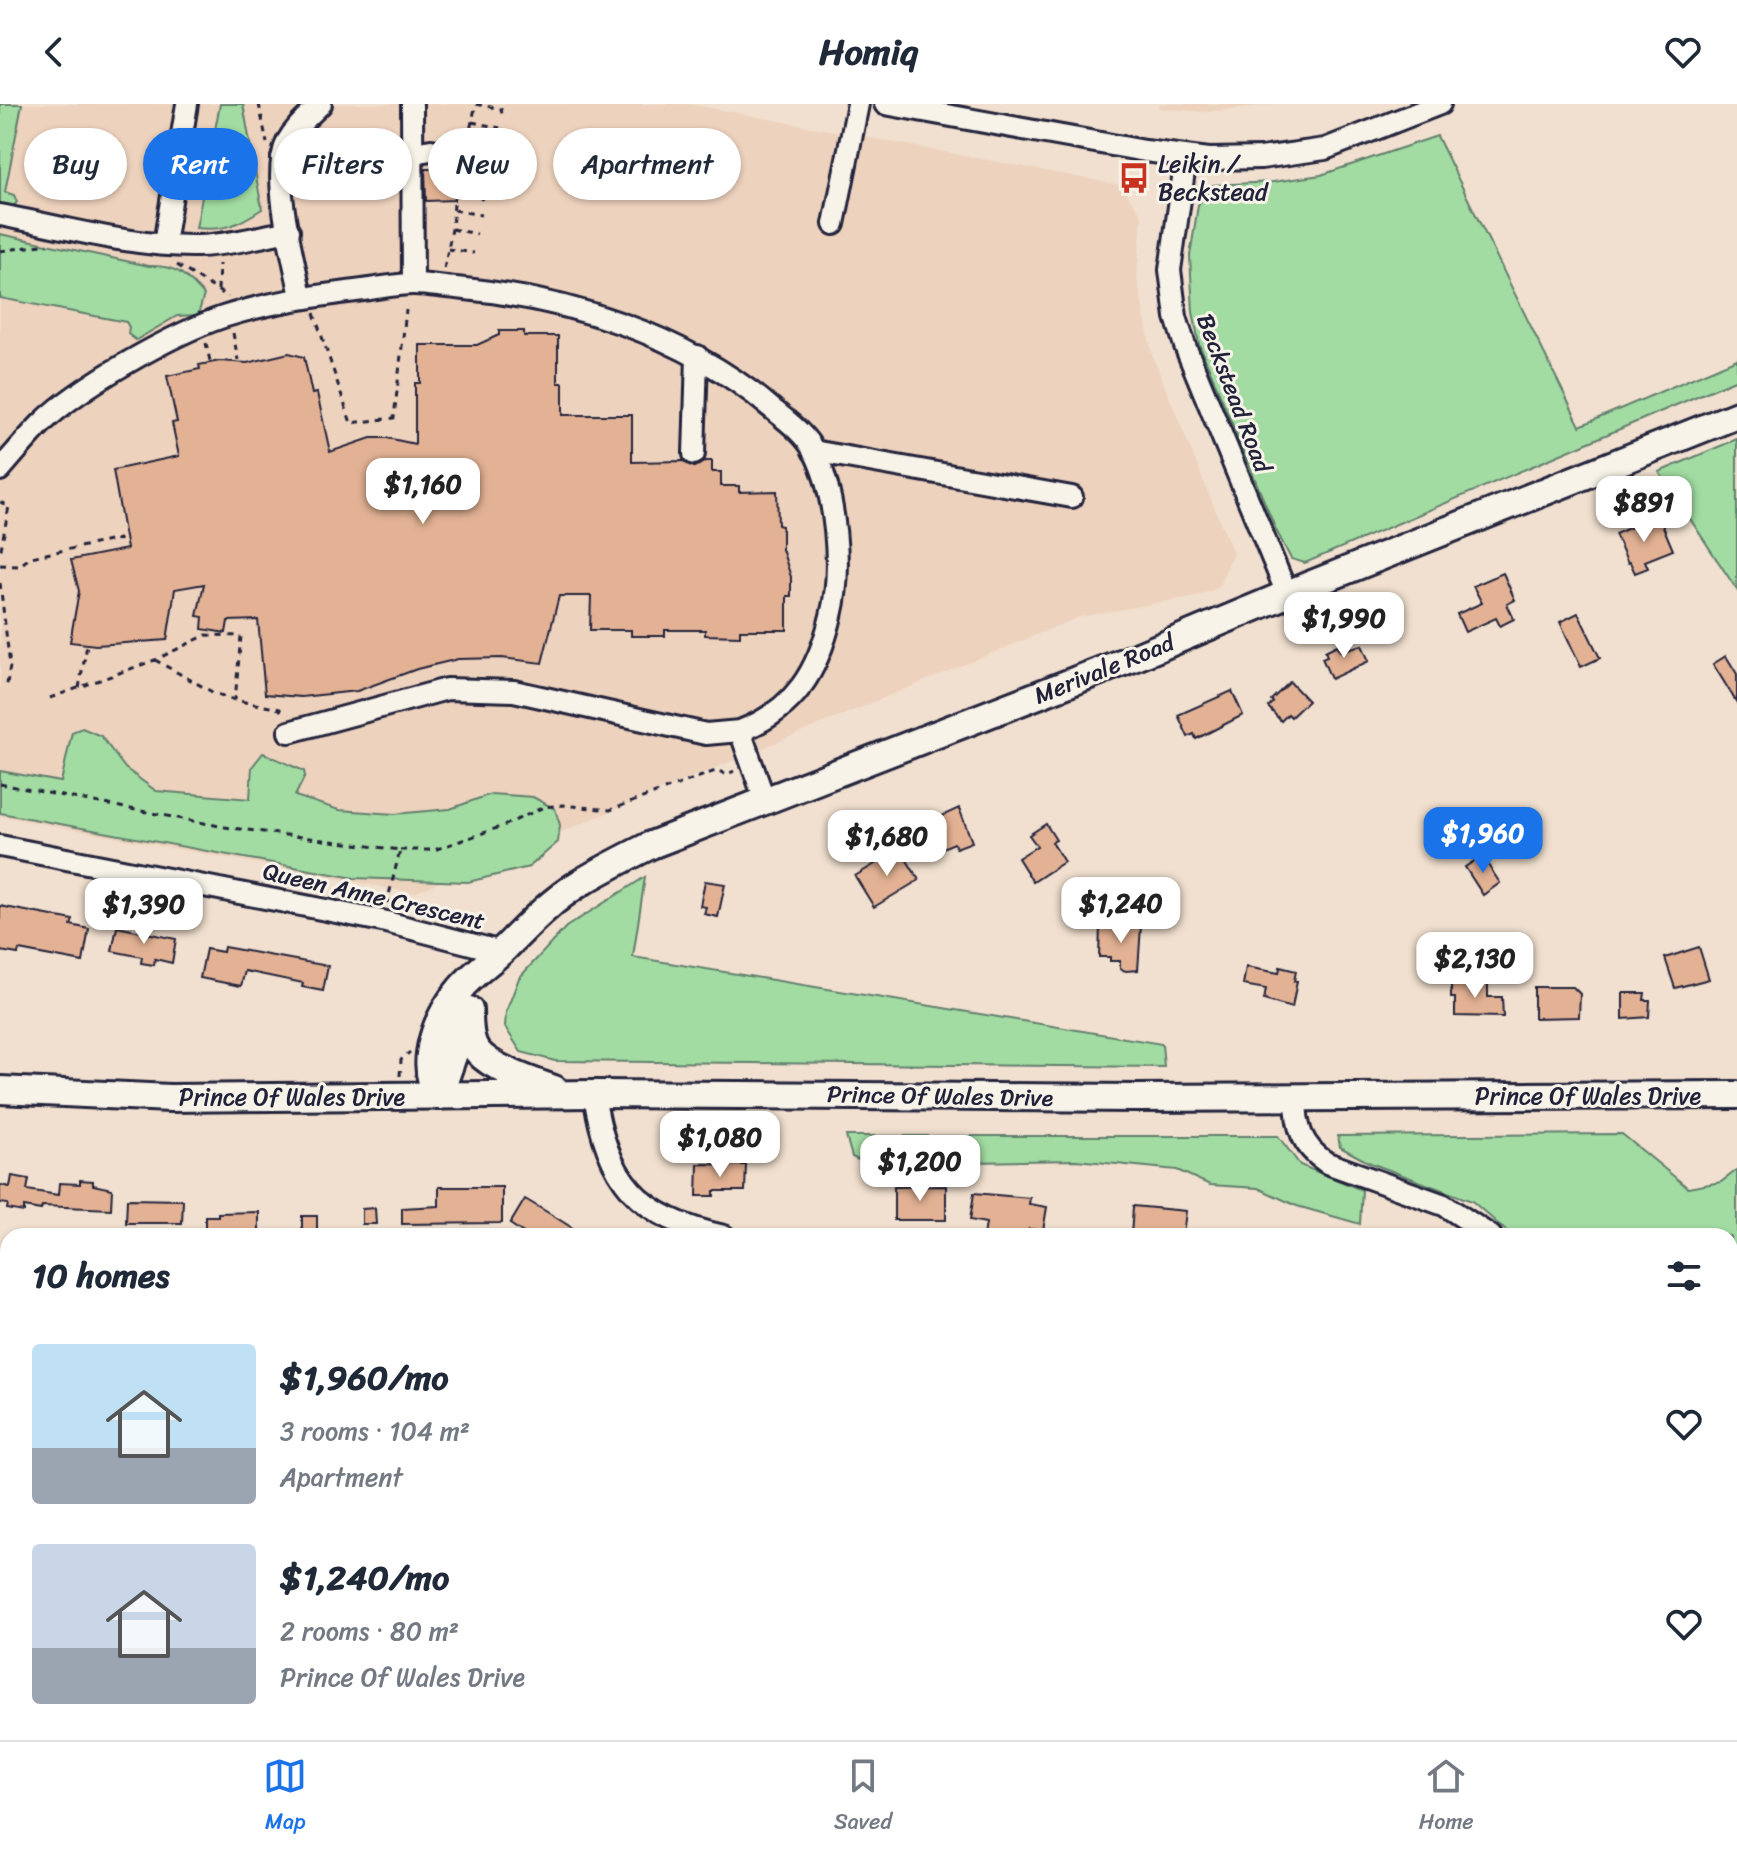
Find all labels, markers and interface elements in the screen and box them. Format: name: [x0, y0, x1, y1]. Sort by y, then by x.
text: Homiq: [819, 20, 918, 84]
icon: back: [32, 30, 76, 74]
icon: heart: [1661, 30, 1705, 74]
chip: Buy: [24, 128, 127, 200]
chip: Rent: [143, 128, 258, 200]
chip: Filters: [274, 128, 412, 200]
chip: New: [428, 128, 537, 200]
chip: Apartment: [553, 128, 741, 200]
place label: Leikin / Beckstead: [1158, 143, 1269, 213]
bus stop icon: Leikin / Beckstead: [1117, 161, 1151, 195]
street label: Beckstead Road: [1184, 307, 1284, 480]
pin: $1,160: [358, 458, 488, 526]
text: $1,160: [384, 461, 462, 507]
pin: $891: [1597, 476, 1691, 544]
text: $891: [1614, 479, 1674, 525]
pin: $1,990: [1279, 592, 1409, 660]
text: $1,990: [1302, 595, 1386, 641]
street label: Merivale Road: [1027, 621, 1183, 716]
pin: $1,960: [1418, 807, 1548, 875]
pin: $1,680: [822, 810, 952, 878]
text: $1,960: [1442, 810, 1524, 856]
text: $1,680: [846, 813, 928, 859]
street label: Queen Anne Crescent: [259, 850, 489, 942]
pin: $1,240: [1056, 877, 1186, 945]
pin: $1,390: [79, 878, 209, 946]
text: $1,240: [1079, 880, 1163, 926]
text: $1,390: [103, 881, 185, 927]
pin: $2,130: [1410, 932, 1540, 1000]
text: $2,130: [1434, 935, 1516, 981]
street label: Prince Of Wales Drive: [827, 1073, 1054, 1119]
street label: Prince Of Wales Drive: [1475, 1075, 1702, 1117]
street label: Prince Of Wales Drive: [179, 1076, 406, 1118]
pin: $1,080: [655, 1111, 785, 1179]
text: $1,080: [678, 1114, 762, 1160]
pin: $1,200: [855, 1135, 985, 1203]
text: $1,200: [878, 1138, 962, 1184]
text: 10 homes: [32, 1246, 170, 1306]
icon: filters: [1662, 1254, 1706, 1298]
text: $1,960/mo: [280, 1348, 449, 1408]
icon: home: [96, 1376, 192, 1472]
icon: heart: [1662, 1402, 1706, 1446]
text: 3 rooms · 104 m²: [280, 1408, 470, 1454]
text: Apartment: [280, 1454, 403, 1500]
text: $1,240/mo: [280, 1548, 449, 1608]
icon: home: [96, 1576, 192, 1672]
icon: heart: [1662, 1602, 1706, 1646]
text: 2 rooms · 80 m²: [280, 1608, 459, 1654]
text: Prince Of Wales Drive: [280, 1654, 525, 1700]
tab: Map: [263, 1754, 307, 1841]
tab: Saved: [834, 1754, 892, 1841]
tab: Home: [1419, 1754, 1474, 1841]

